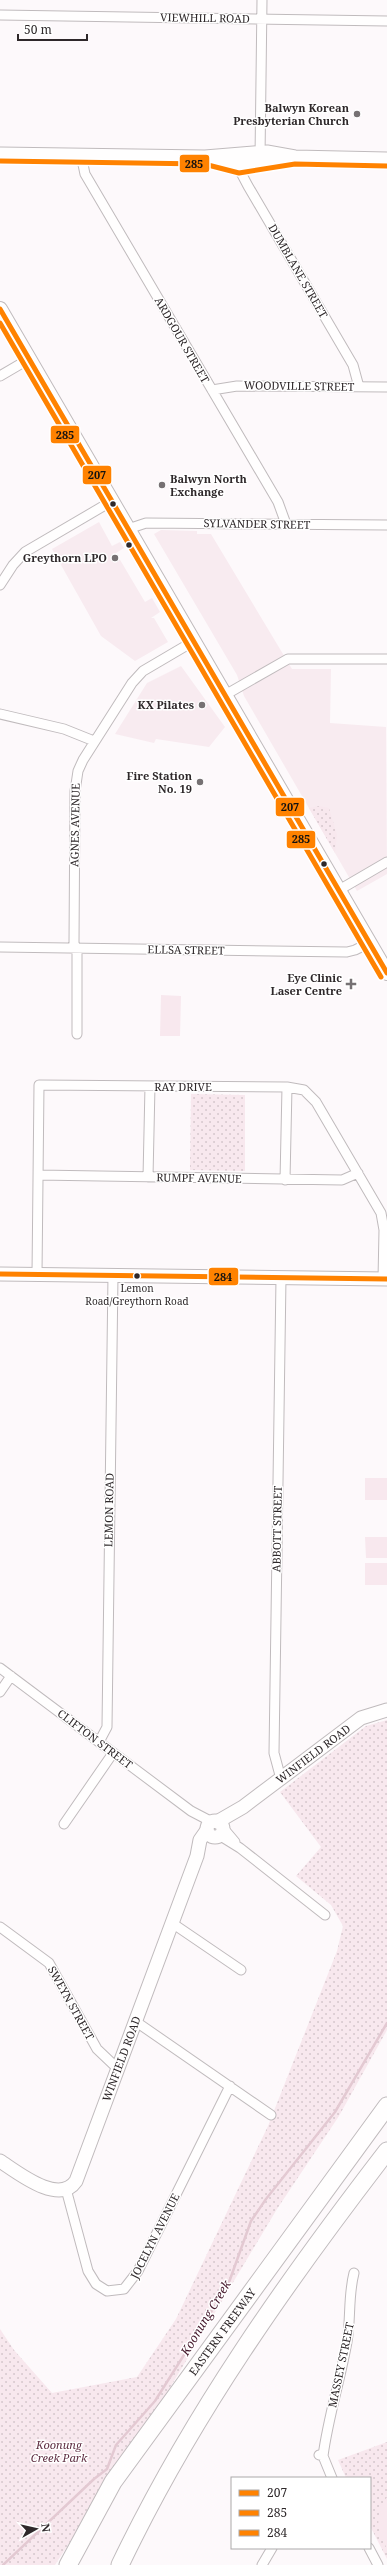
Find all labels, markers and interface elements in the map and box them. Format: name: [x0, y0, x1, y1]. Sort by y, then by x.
street label: VIEWHILL ROAD: [160, 9, 250, 26]
scale bar: [18, 16, 87, 42]
text: 50 m: [24, 21, 52, 38]
place label: Balwyn Korean Presbyterian Church: [233, 100, 350, 128]
marker: Balwyn Korean Presbyterian Church: [352, 109, 362, 119]
line badge: 285: [179, 154, 210, 173]
text: 285: [185, 156, 203, 171]
street label: DUMBLANE STREET: [265, 221, 332, 321]
street label: ARDGOUR STREET: [152, 294, 213, 386]
street label: WOODVILLE STREET: [244, 377, 355, 394]
line badge: 285: [50, 425, 80, 444]
text: 285: [56, 427, 74, 442]
line badge: 207: [82, 465, 112, 485]
text: 207: [88, 467, 106, 482]
place label: Balwyn North Exchange: [170, 471, 247, 499]
marker: Balwyn North Exchange: [157, 480, 167, 490]
unlabelled marker: [108, 499, 118, 509]
street label: SYLVANDER STREET: [204, 515, 311, 532]
unlabelled marker: [124, 540, 134, 550]
place label: Greythorn LPO: [23, 550, 107, 565]
marker: Greythorn LPO: [110, 553, 120, 563]
place label: KX Pilates: [138, 697, 194, 712]
marker: KX Pilates: [197, 700, 207, 710]
place label: Fire Station No. 19: [127, 768, 193, 796]
marker: Fire Station No. 19: [195, 777, 205, 787]
street label: AGNES AVENUE: [66, 783, 83, 867]
line badge: 207: [275, 797, 305, 817]
text: 207: [281, 799, 299, 814]
line badge: 285: [286, 830, 316, 849]
text: 285: [292, 831, 310, 846]
unlabelled marker: [319, 859, 329, 869]
street label: ELLSA STREET: [147, 941, 225, 958]
place label: Eye Clinic Laser Centre: [271, 970, 342, 998]
marker: Eye Clinic Laser Centre: [345, 978, 357, 990]
street label: RAY DRIVE: [154, 1079, 212, 1094]
street label: RUMPF AVENUE: [156, 1169, 242, 1186]
line badge: 284: [208, 1267, 239, 1286]
text: 284: [214, 1269, 232, 1284]
marker: Lemon Road/Greythorn Road: [132, 1271, 142, 1281]
place label: Lemon Road/Greythorn Road: [85, 1281, 189, 1308]
street label: LEMON ROAD: [100, 1473, 117, 1547]
street label: ABBOTT STREET: [268, 1485, 285, 1572]
street label: CLIFTON STREET: [55, 1705, 136, 1772]
street label: WINFIELD ROAD: [273, 1721, 353, 1787]
street label: SWEYN STREET: [45, 1963, 98, 2043]
street label: WINFIELD ROAD: [98, 2014, 144, 2103]
street label: JOCELYN AVENUE: [126, 2190, 183, 2282]
water label: Koonung Creek: [176, 2276, 235, 2359]
street label: EASTERN FREEWAY: [185, 2285, 259, 2378]
street label: MASSEY STREET: [324, 2321, 357, 2409]
park label: Koonung Creek Park: [31, 2437, 88, 2465]
legend: [231, 2477, 371, 2549]
text: 207: [267, 2484, 287, 2501]
text: 285: [267, 2504, 287, 2521]
north arrow: [16, 2509, 56, 2549]
text: N: [38, 2522, 54, 2533]
text: 284: [267, 2524, 287, 2541]

